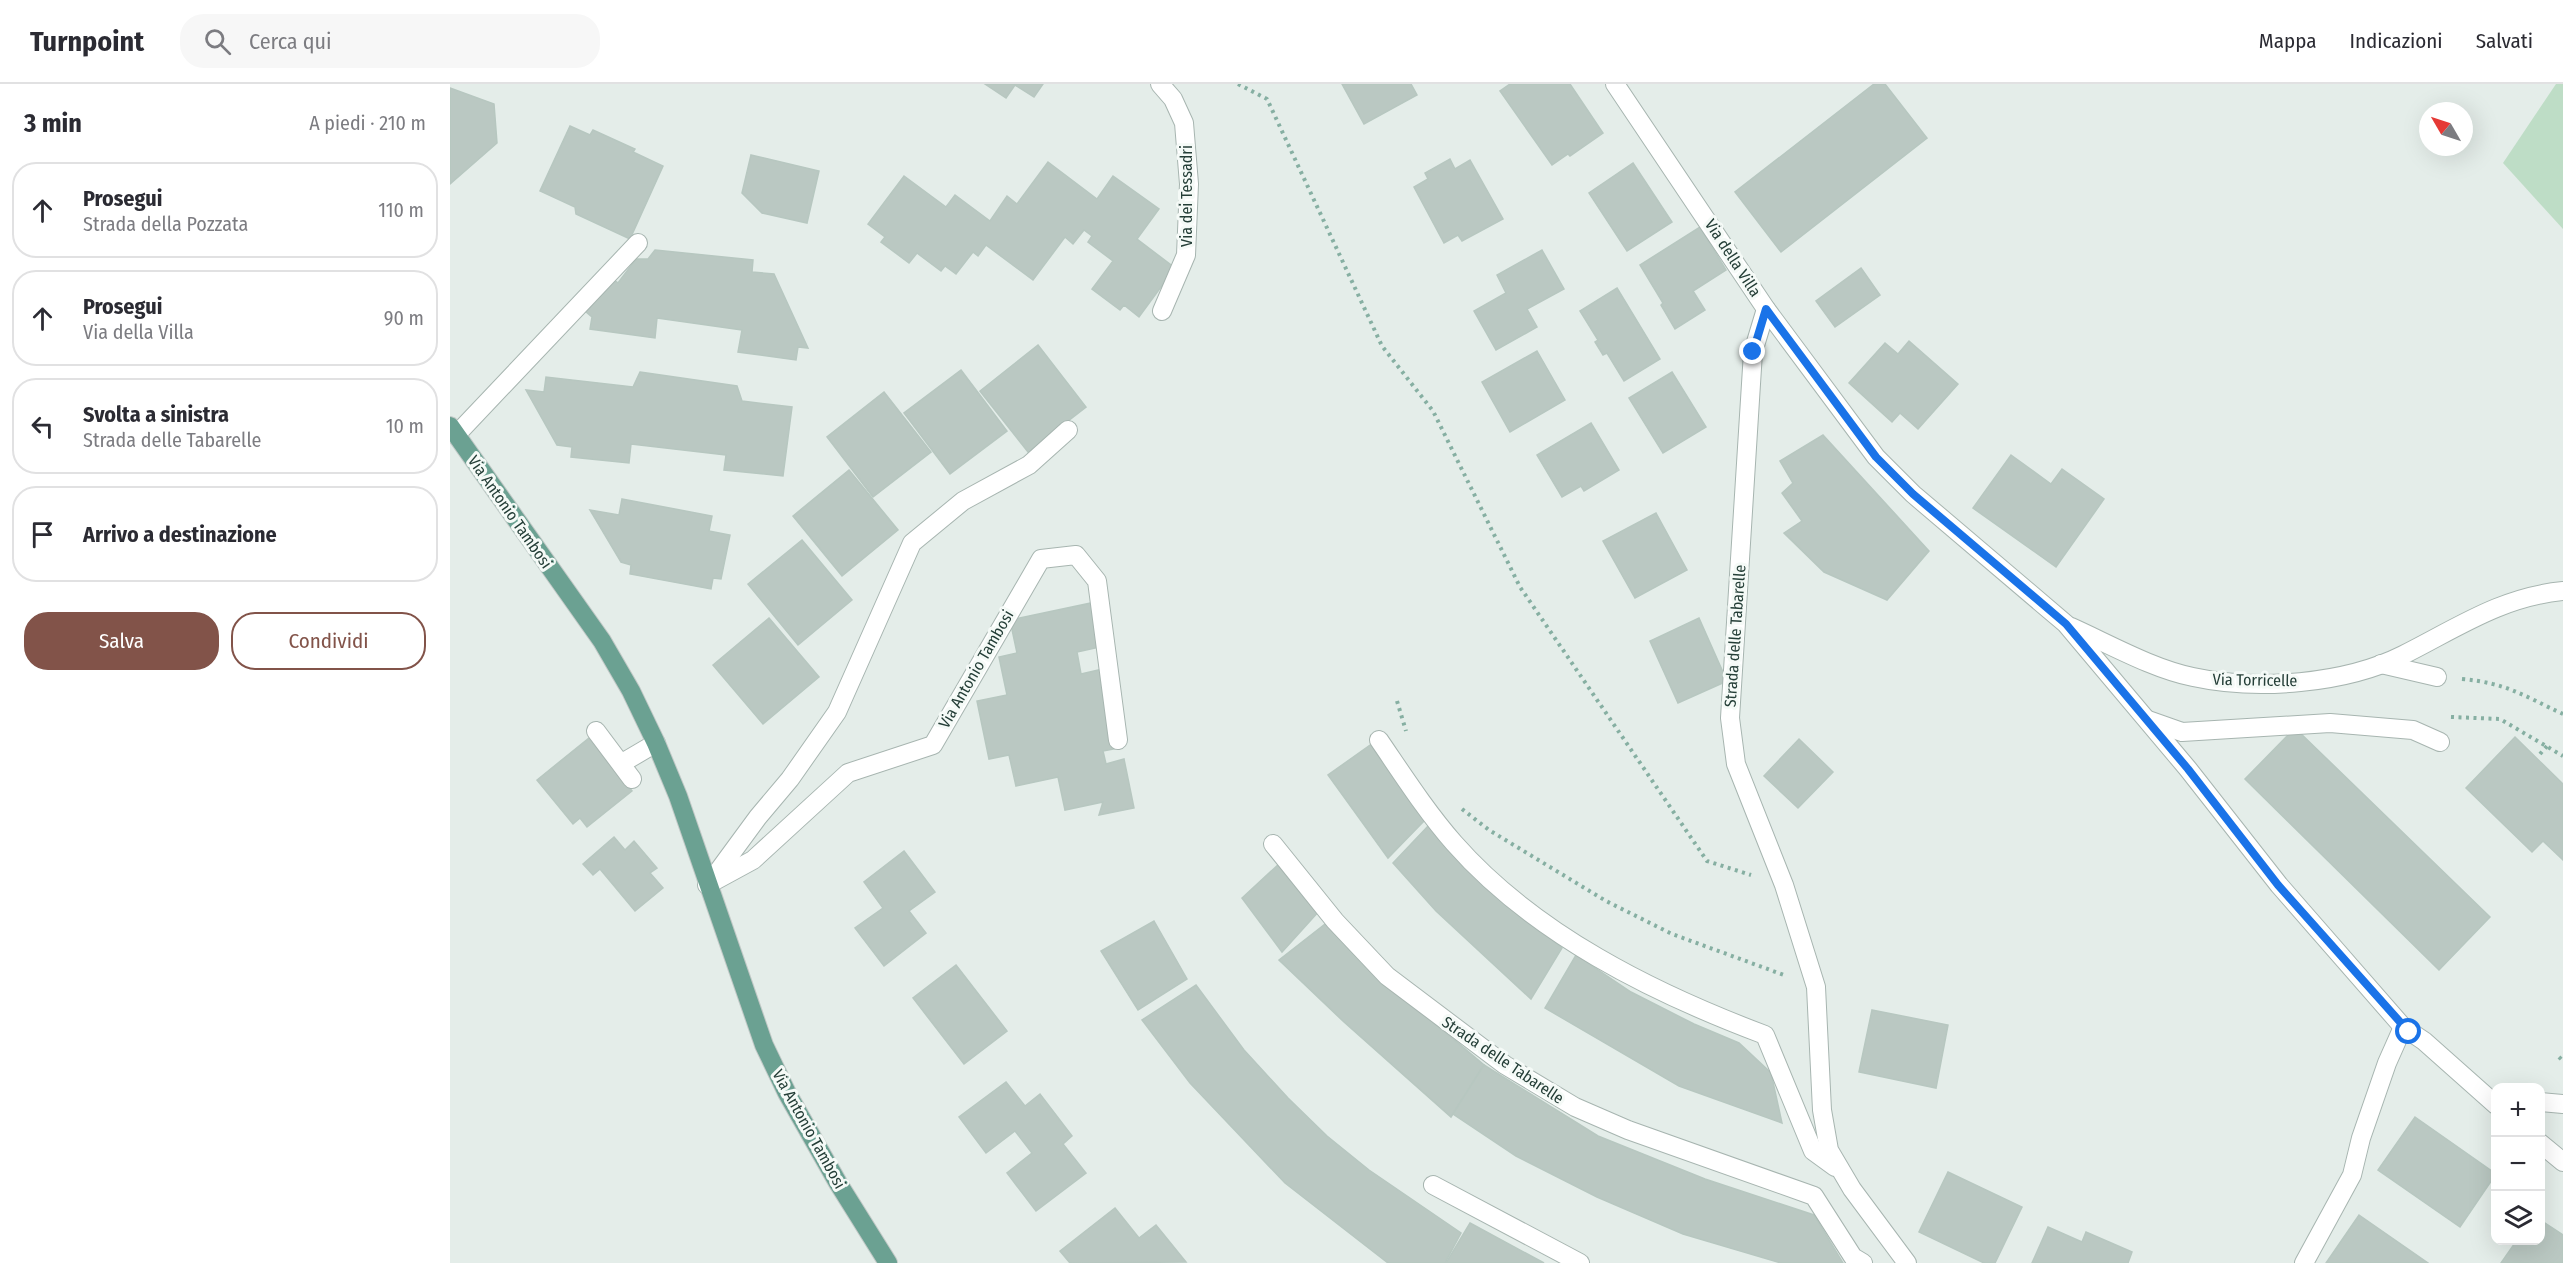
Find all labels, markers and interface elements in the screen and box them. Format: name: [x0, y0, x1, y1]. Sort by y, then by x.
search box: [180, 14, 600, 68]
text: Turnpoint: [30, 25, 144, 58]
icon: search: [201, 25, 234, 58]
text: Cerca qui: [249, 28, 332, 55]
text: Mappa: [2259, 28, 2316, 54]
text: Indicazioni: [2349, 28, 2443, 54]
text: Salvati: [2476, 28, 2533, 54]
north arrow: [2419, 102, 2473, 156]
text: 3 min: [24, 108, 82, 139]
text: A piedi · 210 m: [309, 111, 426, 135]
street label: Via dei Tessadri: [1177, 145, 1196, 247]
text: Prosegui: [83, 185, 162, 212]
icon: ahead: [26, 194, 59, 227]
text: 110 m: [378, 198, 424, 222]
text: Strada della Pozzata: [83, 212, 248, 236]
street label: Via della Villa: [1701, 216, 1765, 300]
text: Prosegui: [83, 293, 162, 320]
icon: ahead: [26, 302, 59, 335]
text: 90 m: [384, 306, 424, 330]
text: Via della Villa: [83, 320, 194, 344]
route end: [1739, 338, 1765, 364]
text: Svolta a sinistra: [83, 401, 229, 428]
icon: left: [26, 410, 59, 443]
text: 10 m: [386, 414, 424, 438]
text: Strada delle Tabarelle: [83, 428, 261, 452]
street label: Via Antonio Tambosi: [464, 452, 556, 572]
icon: arrive: [26, 518, 59, 551]
text: Arrivo a destinazione: [83, 521, 277, 548]
street label: Strada delle Tabarelle: [1721, 564, 1749, 708]
street label: Via Antonio Tambosi: [934, 607, 1018, 731]
button: Salva: [24, 612, 219, 670]
button: Condividi: [231, 612, 426, 670]
street label: Via Torricelle: [2213, 670, 2298, 690]
street label: Strada delle Tabarelle: [1439, 1012, 1568, 1108]
route start: [2395, 1018, 2421, 1044]
street label: Via Antonio Tambosi: [768, 1066, 850, 1192]
map controls: [2491, 1083, 2545, 1245]
button: +: [2491, 1083, 2545, 1137]
button: −: [2491, 1137, 2545, 1191]
button: layers: [2491, 1191, 2545, 1245]

